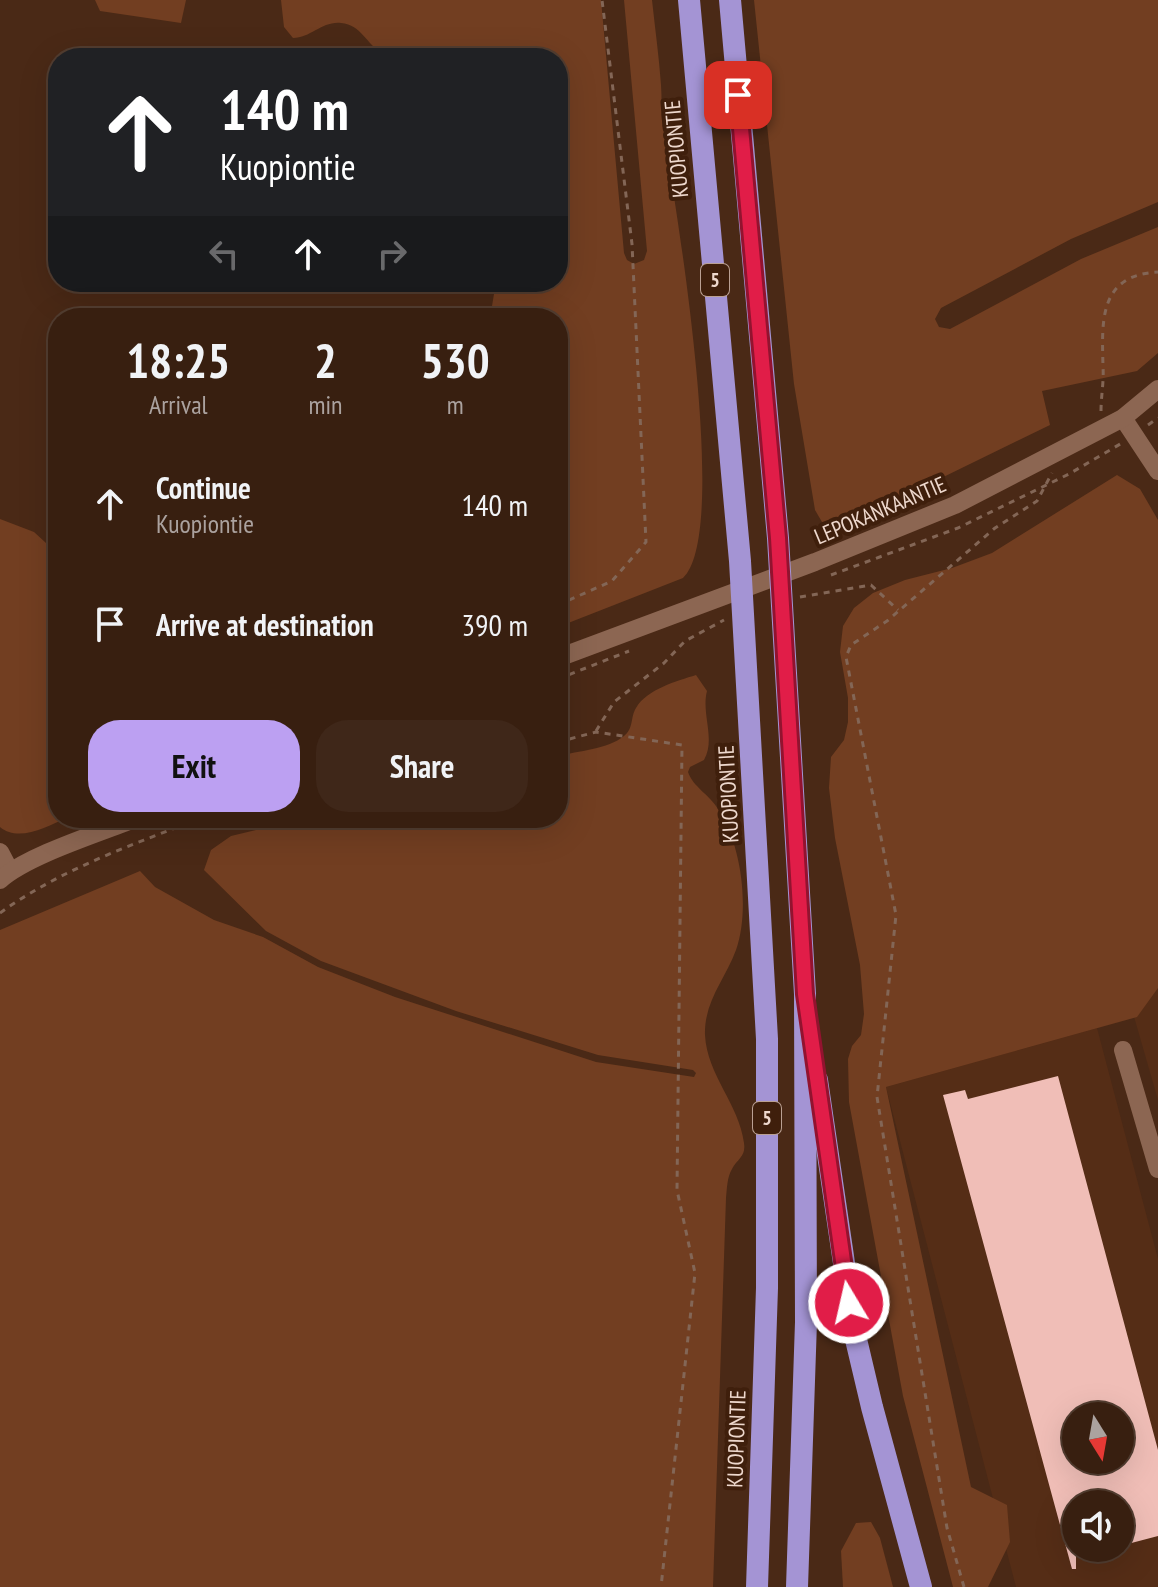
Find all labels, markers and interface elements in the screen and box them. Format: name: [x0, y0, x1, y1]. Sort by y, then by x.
pin: [704, 61, 772, 129]
text: 140 m: [220, 73, 349, 145]
icon: arrive: [716, 73, 760, 117]
icon: ahead: [88, 80, 192, 184]
street label: KUOPIONTIE: [658, 99, 694, 199]
text: Kuopiontie: [220, 143, 356, 190]
icon: left: [202, 232, 246, 276]
icon: ahead: [286, 232, 330, 276]
icon: right: [370, 232, 414, 276]
road number: 5: [701, 264, 729, 296]
text: 18:25: [126, 329, 230, 391]
text: 2: [314, 329, 337, 391]
text: 530: [421, 329, 490, 391]
text: Arrival: [149, 388, 208, 421]
text: min: [308, 388, 342, 421]
text: m: [447, 388, 464, 421]
text: Continue: [156, 468, 251, 507]
street label: LEPOKANKAANTIE: [810, 470, 950, 550]
icon: ahead: [88, 482, 132, 526]
text: 140 m: [462, 485, 528, 524]
text: Kuopiontie: [156, 507, 254, 540]
icon: arrive: [88, 602, 132, 646]
text: Arrive at destination: [156, 605, 374, 644]
text: 390 m: [462, 605, 528, 644]
button: Exit: [88, 720, 300, 812]
button: Share: [316, 720, 528, 812]
street label: KUOPIONTIE: [711, 744, 745, 844]
road number: 5: [753, 1102, 781, 1134]
position arrow: [807, 1261, 891, 1345]
street label: KUOPIONTIE: [720, 1390, 752, 1488]
north arrow: [1062, 1402, 1134, 1474]
map controls: [1062, 1402, 1134, 1562]
button: sound: [1062, 1490, 1134, 1562]

